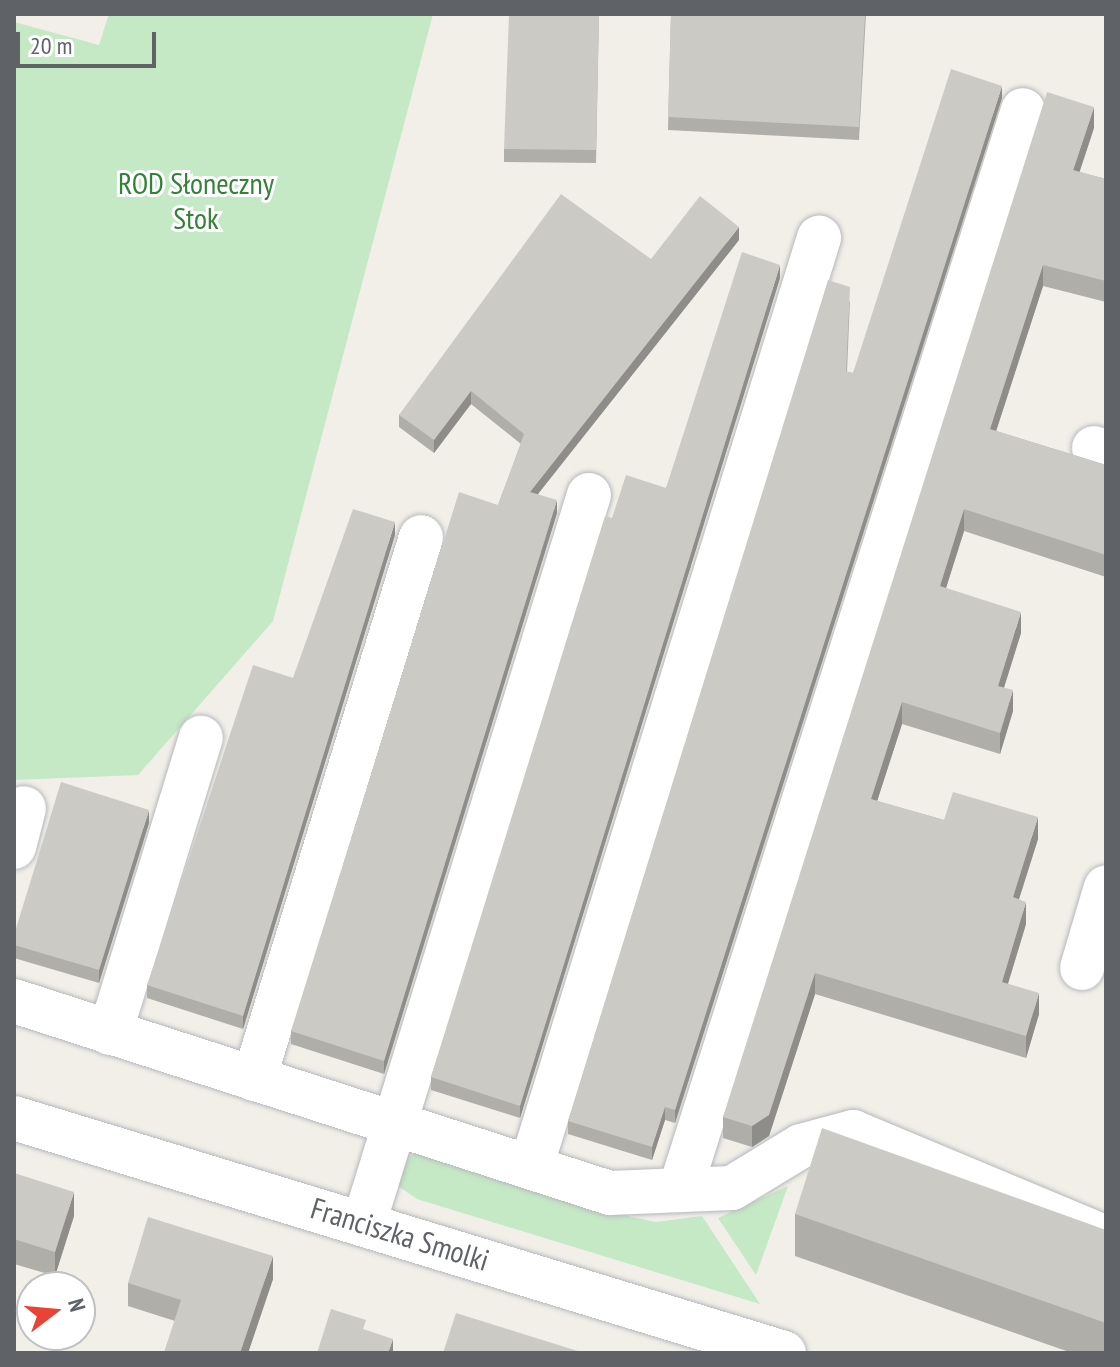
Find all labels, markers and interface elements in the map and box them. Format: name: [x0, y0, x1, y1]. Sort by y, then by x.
scale bar: [20, 16, 160, 66]
text: 20 m: [30, 30, 72, 61]
park label: ROD Słoneczny Stok: [118, 165, 274, 236]
street label: Franciszka Smolki: [307, 1190, 493, 1278]
north arrow: [16, 1271, 96, 1351]
text: N: [62, 1295, 92, 1315]

